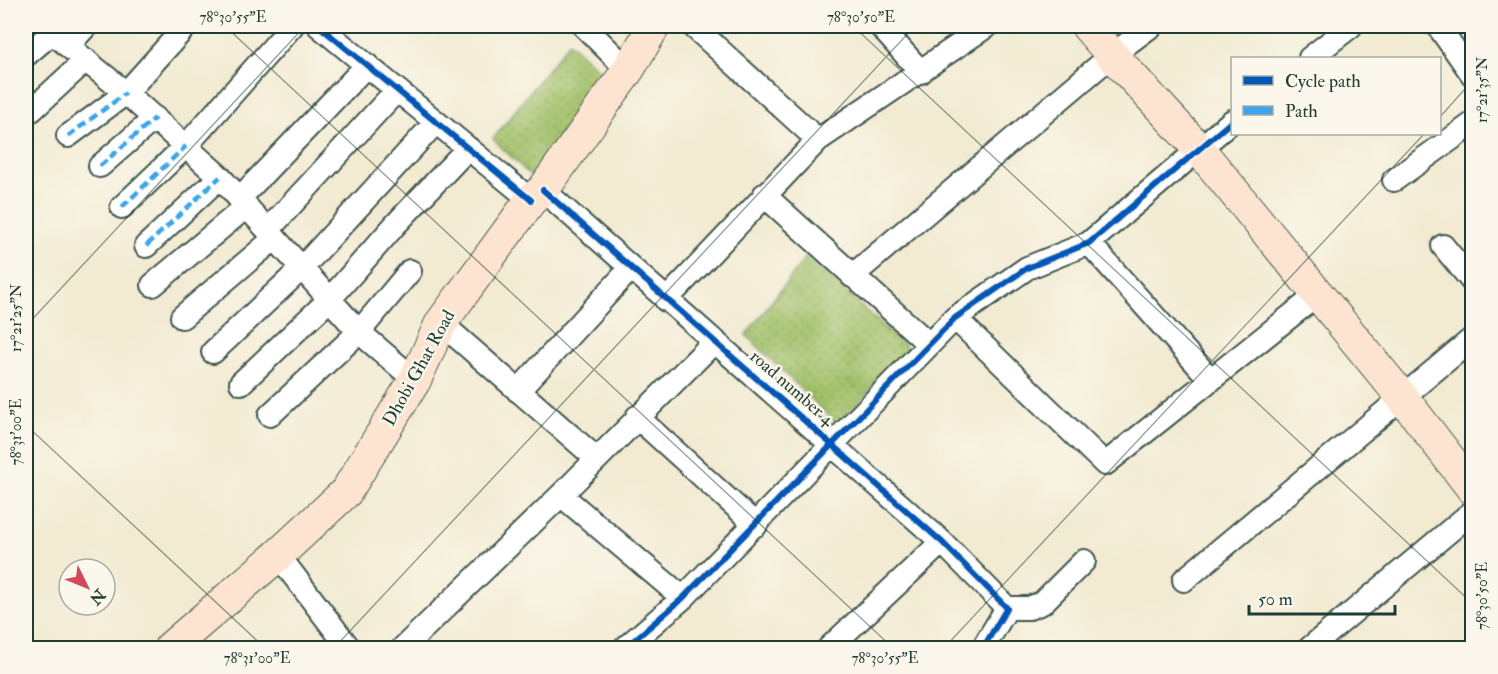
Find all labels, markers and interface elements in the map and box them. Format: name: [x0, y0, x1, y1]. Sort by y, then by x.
text: 78°30'55"E: [199, 8, 267, 27]
text: 78°30'50"E: [827, 8, 895, 27]
text: 17°21'35"N: [1473, 56, 1492, 123]
legend: [1231, 57, 1441, 135]
text: Cycle path: [1285, 70, 1361, 93]
text: Path: [1285, 100, 1318, 123]
text: 17°21'25"N: [7, 283, 26, 352]
street label: Dhobi Ghat Road: [378, 306, 460, 430]
street label: road number 4: [745, 345, 840, 432]
text: 78°31'00"E: [7, 398, 26, 465]
north arrow: [57, 557, 117, 617]
text: 78°30'50"E: [1473, 562, 1492, 630]
scale bar: [1249, 578, 1394, 616]
text: N: [85, 584, 110, 609]
text: 50 m: [1258, 588, 1293, 611]
text: 78°31'00"E: [224, 649, 291, 668]
text: 78°30'55"E: [851, 649, 919, 668]

